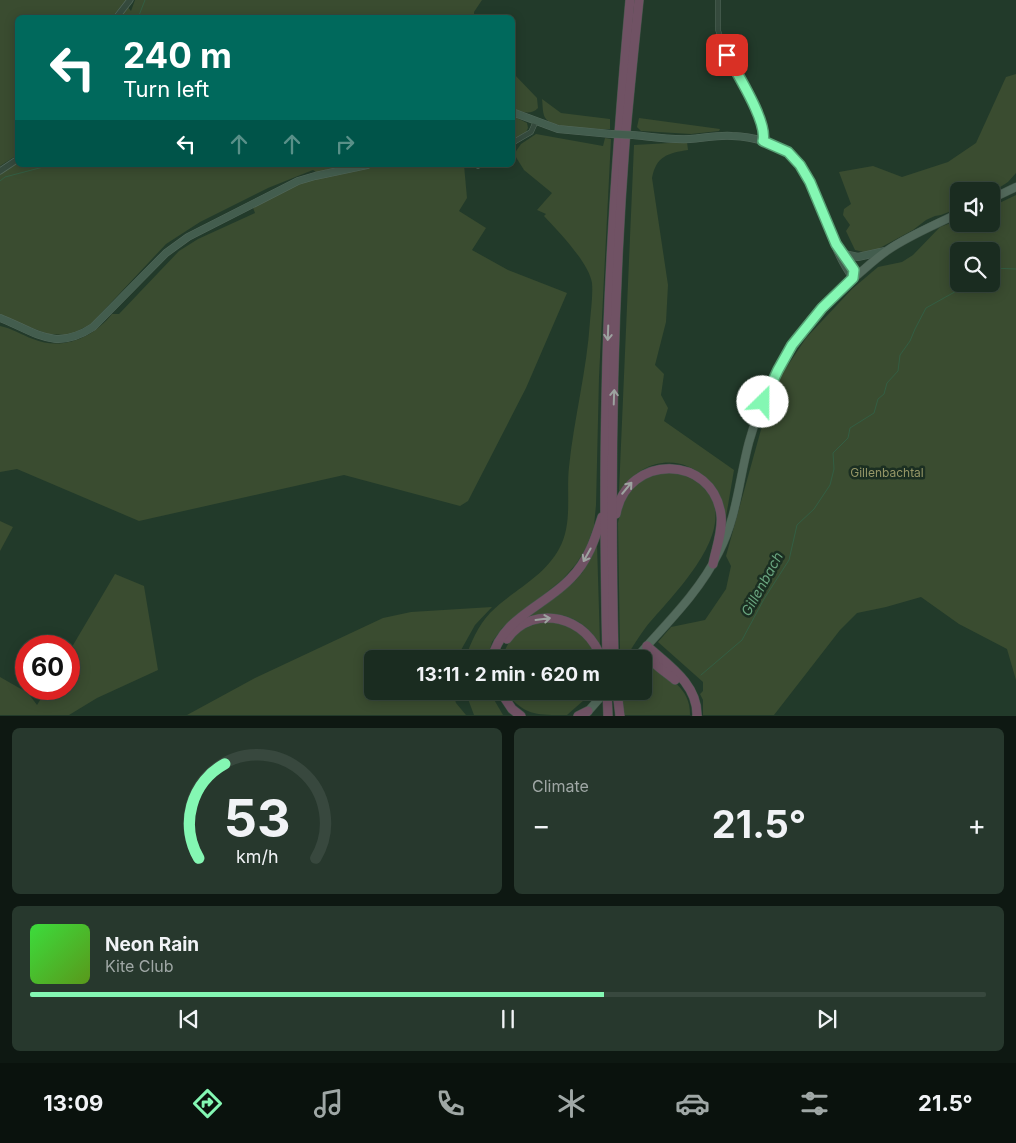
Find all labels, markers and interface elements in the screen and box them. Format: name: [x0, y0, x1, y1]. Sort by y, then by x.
text: 240 m: [123, 34, 232, 76]
pin: [706, 34, 748, 76]
icon: left: [40, 35, 105, 100]
icon: arrive: [713, 41, 741, 69]
text: Turn left: [123, 76, 209, 102]
icon: left: [172, 130, 200, 158]
icon: ahead: [225, 130, 253, 158]
icon: ahead: [278, 130, 306, 158]
icon: right: [331, 130, 359, 158]
map controls: [950, 182, 1000, 292]
button: sound: [950, 182, 1000, 232]
button: search: [950, 242, 1000, 292]
one-way arrow: [603, 324, 613, 341]
position arrow: [736, 375, 788, 427]
one-way arrow: [609, 390, 619, 406]
park label: Gillenbachtal: [850, 465, 924, 480]
one-way arrow: [622, 482, 633, 495]
one-way arrow: [582, 548, 592, 563]
water label: Gillenbach: [737, 549, 786, 619]
one-way arrow: [535, 614, 551, 624]
speed limit sign: 60: [15, 635, 80, 700]
text: 13:11 · 2 min · 620 m: [416, 663, 600, 686]
text: Climate: [532, 776, 589, 796]
text: 53: [224, 787, 290, 850]
text: 21.5°: [712, 801, 806, 847]
text: −: [532, 808, 551, 842]
text: +: [967, 808, 986, 842]
text: km/h: [236, 846, 278, 867]
text: Neon Rain: [105, 933, 199, 956]
text: Kite Club: [105, 956, 174, 976]
icon: previous: [175, 1005, 203, 1033]
icon: pause: [494, 1005, 522, 1033]
icon: next: [813, 1005, 841, 1033]
icon: directions: [190, 1086, 225, 1121]
icon: music: [311, 1086, 346, 1121]
icon: phone: [433, 1086, 468, 1121]
icon: climate: [554, 1086, 589, 1121]
icon: car: [675, 1086, 710, 1121]
icon: filters: [797, 1086, 832, 1121]
text: 13:09: [43, 1090, 103, 1116]
text: 21.5°: [918, 1090, 973, 1116]

